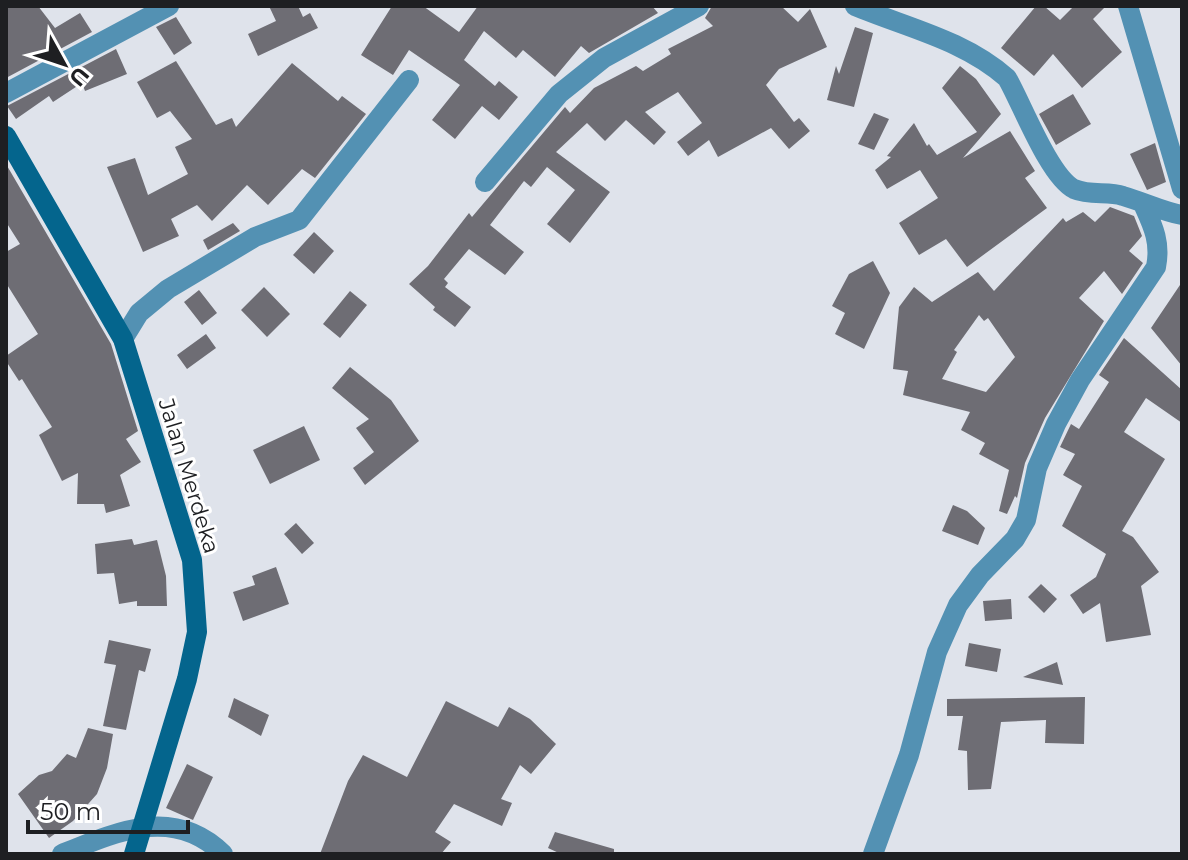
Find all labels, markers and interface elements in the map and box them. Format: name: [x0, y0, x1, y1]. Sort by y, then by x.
north arrow: [24, 24, 104, 104]
text: U: [63, 61, 95, 92]
street label: Jalan Merdeka: [152, 394, 225, 557]
scale bar: [28, 784, 188, 834]
text: 50 m: [40, 797, 101, 826]

